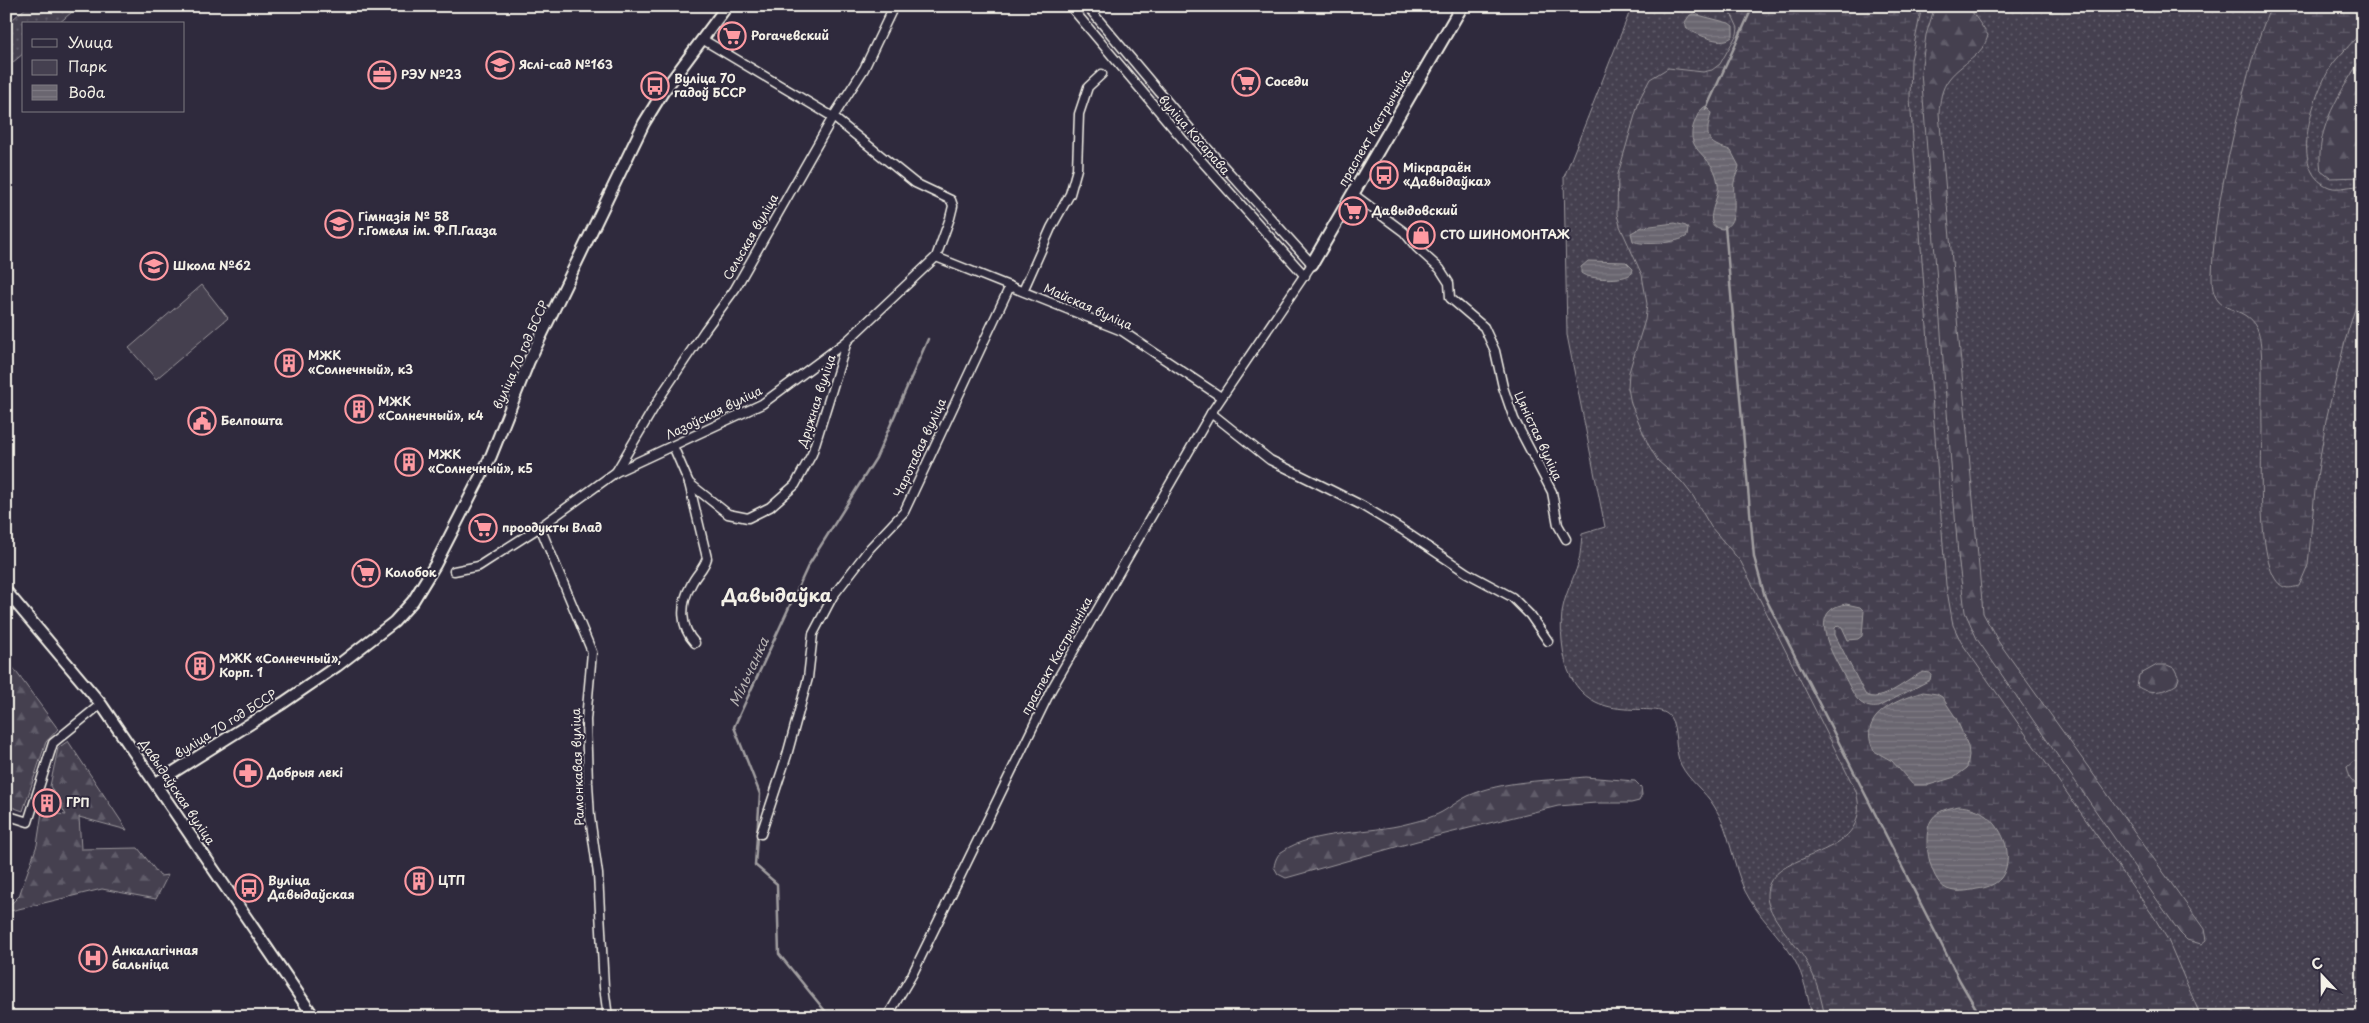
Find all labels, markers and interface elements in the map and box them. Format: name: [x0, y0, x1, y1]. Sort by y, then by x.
supermarket icon: Рогачевский: [717, 21, 747, 51]
legend: [22, 22, 185, 112]
place label: Рогачевский: [751, 26, 829, 44]
text: Улица: [68, 30, 113, 53]
school or university icon: Яслі-сад №163: [485, 50, 515, 80]
text: Парк: [68, 54, 107, 77]
place label: Яслі-сад №163: [518, 55, 613, 73]
office icon: РЭУ №23: [367, 60, 397, 90]
place label: РЭУ №23: [401, 65, 462, 83]
street label: праспект Кастрычніка: [1333, 65, 1415, 189]
supermarket icon: Соседи: [1231, 67, 1261, 97]
place label: Вуліца 70 гадоў БССР: [674, 69, 746, 101]
bus stop icon: Вуліца 70 гадоў БССР: [640, 71, 670, 101]
place label: Соседи: [1265, 72, 1309, 90]
text: Вода: [68, 80, 106, 103]
street label: вуліца Косарава: [1155, 90, 1235, 179]
place label: Мікрараён «Давыдаўка»: [1403, 158, 1491, 190]
bus stop icon: Мікрараён «Давыдаўка»: [1369, 160, 1399, 190]
street label: Сельская вуліца: [718, 189, 782, 283]
supermarket icon: Давыдовский: [1338, 196, 1368, 226]
place label: Давыдовский: [1371, 201, 1458, 219]
place label: Гімназія № 58 г.Гомеля ім. Ф.П.Гааза: [358, 207, 498, 239]
school or university icon: Гімназія № 58 г.Гомеля ім. Ф.П.Гааза: [324, 209, 354, 239]
shop icon: СТО ШИНОМОНТАЖ: [1406, 220, 1436, 250]
place label: СТО ШИНОМОНТАЖ: [1440, 225, 1570, 243]
school or university icon: Школа №62: [139, 251, 169, 281]
place label: Школа №62: [173, 256, 251, 274]
street label: Майская вуліца: [1041, 278, 1136, 334]
street label: вуліца 70 год БССР: [488, 297, 552, 412]
place label: МЖК «Солнечный», к3: [308, 346, 413, 378]
building icon: МЖК «Солнечный», к3: [274, 348, 304, 378]
street label: Дружная вуліца: [792, 351, 840, 450]
street label: Лазоўская вуліца: [662, 381, 766, 443]
street label: Цяністая вуліца: [1510, 388, 1568, 484]
place label: МЖК «Солнечный», к4: [378, 392, 483, 424]
building icon: МЖК «Солнечный», к4: [344, 394, 374, 424]
street label: Чаротавая вуліца: [888, 394, 950, 500]
public building icon: Белпошта: [187, 406, 217, 436]
place label: Белпошта: [221, 411, 284, 429]
place label: МЖК «Солнечный», к5: [428, 445, 533, 477]
building icon: МЖК «Солнечный», к5: [394, 447, 424, 477]
supermarket icon: проодукты Влад: [468, 513, 498, 543]
place label: проодукты Влад: [502, 518, 602, 536]
supermarket icon: Колобок: [351, 558, 381, 588]
place label: Колобок: [385, 563, 437, 581]
district label: Давыдаўка: [721, 581, 832, 608]
street label: праспект Кастрычніка: [1016, 593, 1096, 718]
water label: Мільчанка: [723, 632, 774, 710]
place label: МЖК «Солнечный», Корп. 1: [219, 649, 341, 681]
building icon: МЖК «Солнечный», Корп. 1: [185, 651, 215, 681]
street label: вуліца 70 год БССР: [171, 684, 280, 762]
street label: Рамонкавая вуліца: [566, 707, 588, 826]
street label: Давыдаўская вуліца: [135, 734, 220, 849]
pharmacy icon: Добрыя лекі: [233, 758, 263, 788]
place label: Добрыя лекі: [266, 763, 343, 781]
building icon: ГРП: [32, 788, 62, 818]
place label: ГРП: [66, 793, 90, 811]
building icon: ЦТП: [404, 866, 434, 896]
place label: Вуліца Давыдаўская: [267, 871, 355, 903]
place label: ЦТП: [438, 871, 465, 889]
bus stop icon: Вуліца Давыдаўская: [234, 873, 264, 903]
place label: Анкалагічная бальніца: [111, 941, 198, 973]
hospital icon: Анкалагічная бальніца: [78, 943, 108, 973]
north arrow: [2296, 950, 2346, 1000]
text: С: [2308, 952, 2326, 975]

